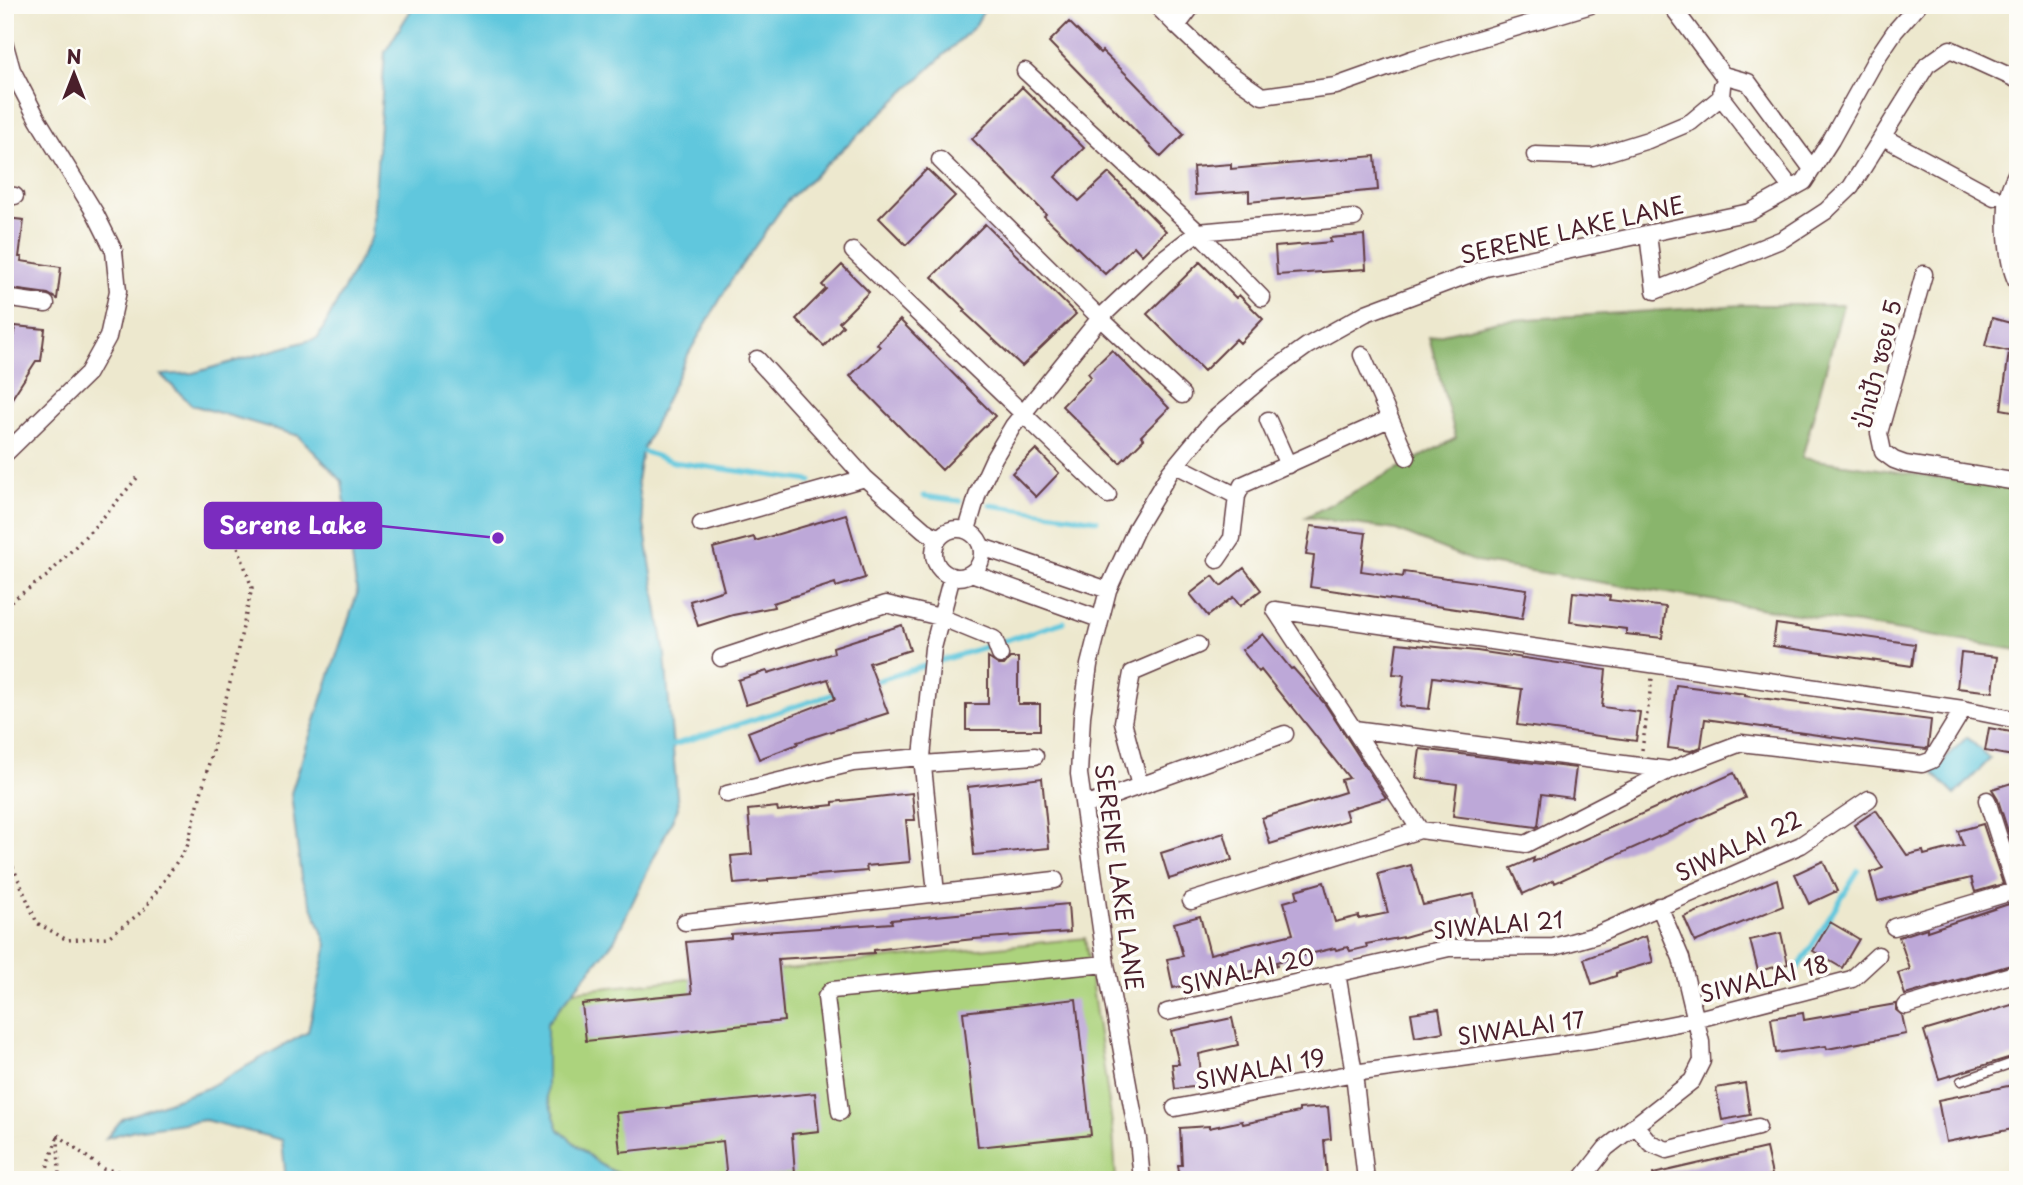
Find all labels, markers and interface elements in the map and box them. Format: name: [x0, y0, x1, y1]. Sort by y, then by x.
north arrow: [38, 38, 108, 108]
text: N: [66, 42, 82, 70]
street label: SERENE LAKE LANE: [1457, 186, 1687, 272]
street label: ป่าเป้า ซอย 5: [1844, 296, 1910, 432]
callout: Serene Lake: [205, 503, 381, 548]
text: Serene Lake: [219, 506, 367, 542]
street label: SERENE LAKE LANE: [1087, 761, 1153, 993]
street label: SIWALAI 22: [1669, 800, 1807, 890]
street label: SIWALAI 21: [1431, 901, 1565, 947]
street label: SIWALAI 20: [1176, 938, 1318, 1002]
street label: SIWALAI 18: [1696, 945, 1832, 1011]
street label: SIWALAI 17: [1455, 1001, 1587, 1053]
street label: SIWALAI 19: [1192, 1038, 1328, 1098]

